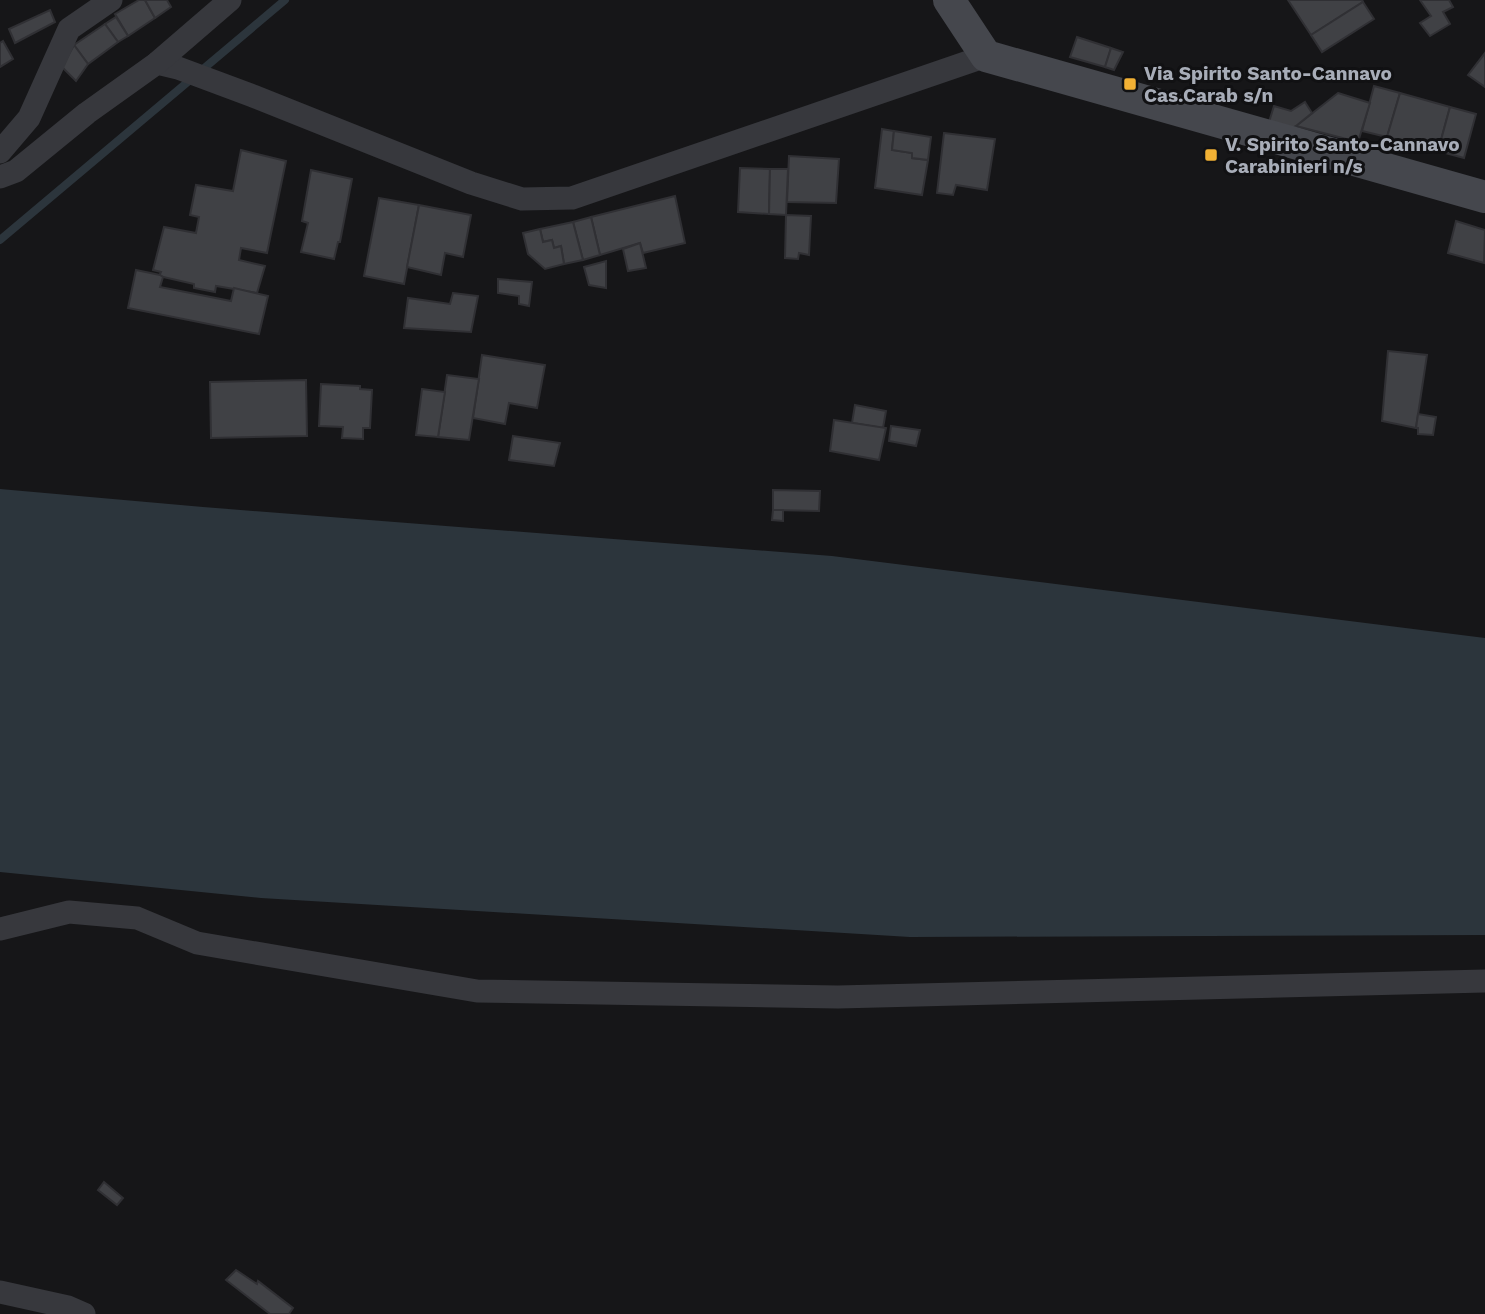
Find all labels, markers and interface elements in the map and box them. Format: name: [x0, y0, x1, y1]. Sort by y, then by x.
place label: Via Spirito Santo-Cannavo Cas.Carab s/n: [1144, 62, 1392, 107]
marker: Via Spirito Santo-Cannavo Cas.Carab s/n: [1122, 76, 1138, 92]
place label: V. Spirito Santo-Cannavo Carabinieri n/s: [1225, 133, 1460, 178]
marker: V. Spirito Santo-Cannavo Carabinieri n/s: [1203, 147, 1219, 163]

